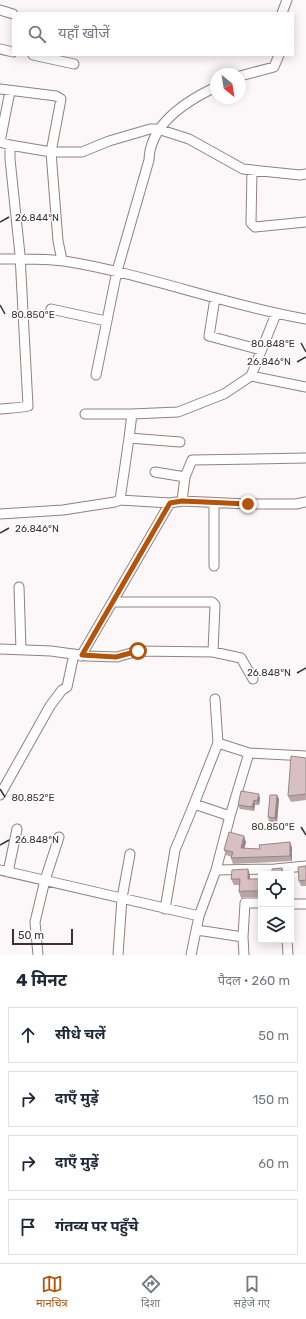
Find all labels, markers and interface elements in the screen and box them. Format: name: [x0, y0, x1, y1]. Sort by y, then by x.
search box: [12, 12, 294, 56]
icon: search: [26, 23, 48, 45]
text: यहाँ खोजें: [58, 24, 110, 42]
north arrow: [210, 68, 246, 104]
text: 26.844°N: [15, 212, 59, 224]
text: 80.850°E: [11, 309, 55, 321]
text: 80.848°E: [251, 338, 295, 350]
text: 26.846°N: [247, 356, 291, 368]
route end: [239, 495, 257, 513]
text: 26.846°N: [15, 523, 59, 535]
route start: [129, 642, 147, 660]
text: 26.848°N: [247, 667, 291, 679]
text: 80.852°E: [11, 792, 55, 804]
text: 80.850°E: [251, 821, 295, 833]
text: 26.848°N: [15, 834, 59, 846]
map controls: [258, 871, 294, 943]
button: locate: [258, 871, 294, 907]
button: layers: [258, 907, 294, 943]
scale bar: [12, 927, 73, 946]
text: 50 m: [18, 929, 44, 942]
text: 4 मिनट: [16, 970, 67, 990]
text: पैदल · 260 m: [218, 973, 290, 988]
icon: ahead: [17, 1024, 39, 1046]
text: सीधे चलें: [55, 1025, 105, 1043]
text: 50 m: [258, 1028, 289, 1043]
icon: right: [17, 1088, 39, 1110]
text: दाएँ मुड़ें: [55, 1089, 98, 1107]
text: 150 m: [253, 1092, 289, 1107]
icon: right: [17, 1152, 39, 1174]
text: दाएँ मुड़ें: [55, 1153, 98, 1171]
text: 60 m: [258, 1156, 289, 1171]
icon: arrive: [17, 1216, 39, 1238]
text: गंतव्य पर पहुँचे: [55, 1217, 139, 1235]
tab: मानचित्र: [36, 1273, 67, 1311]
tab: दिशा: [140, 1273, 162, 1311]
tab: सहेजे गए: [234, 1273, 270, 1311]

